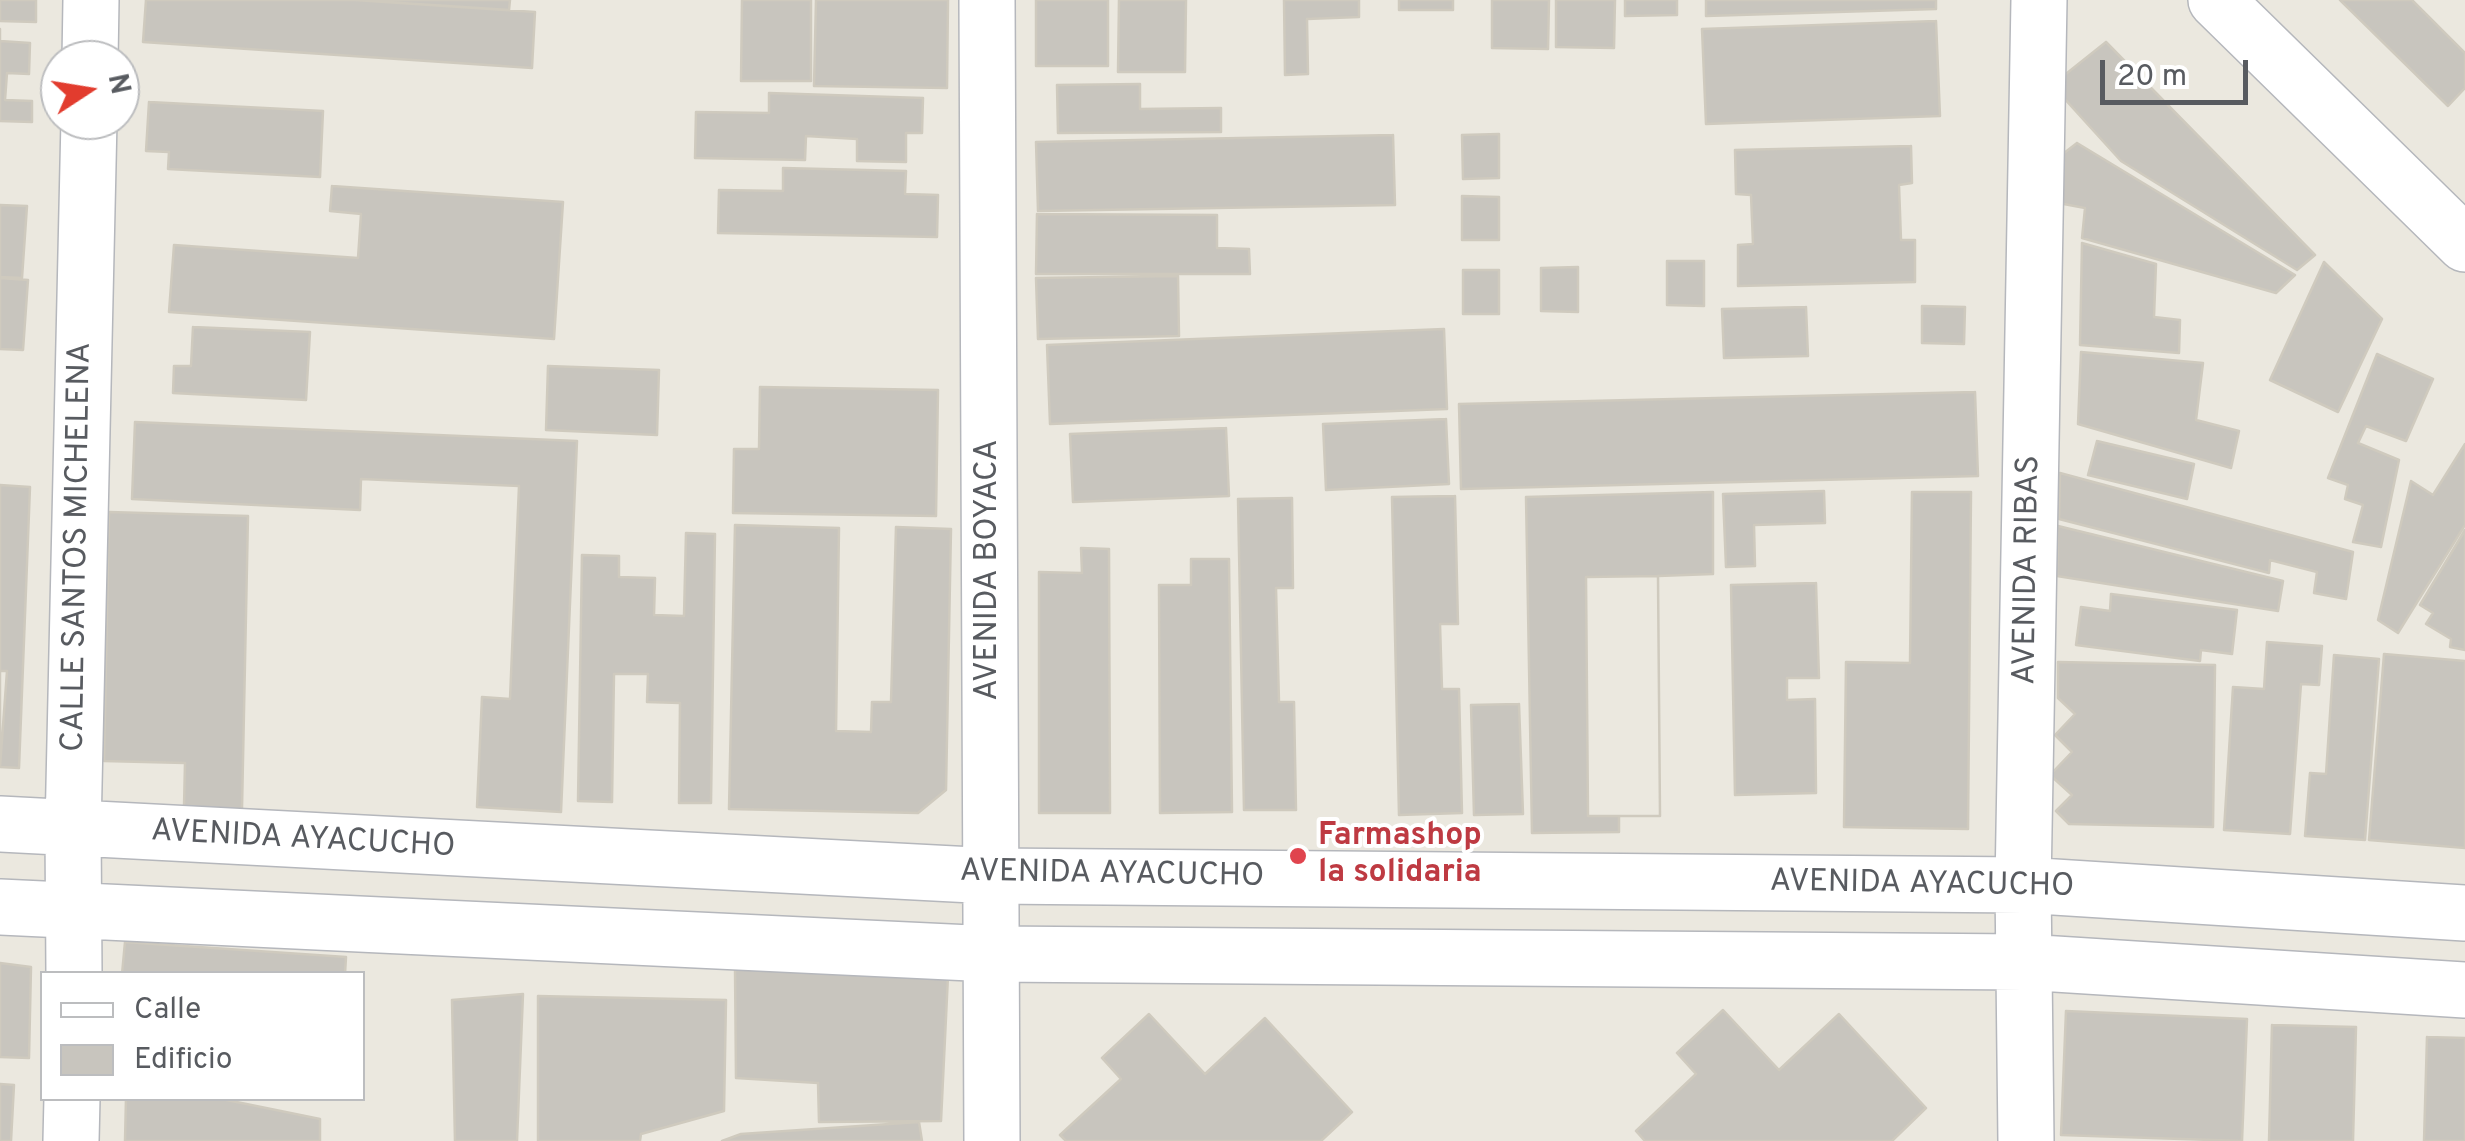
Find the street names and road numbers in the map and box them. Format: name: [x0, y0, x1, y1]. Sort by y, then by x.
street label: CALLE SANTOS MICHELENA: [56, 342, 102, 752]
street label: AVENIDA BOYACA: [971, 439, 1009, 701]
street label: AVENIDA RIBAS: [2008, 455, 2050, 685]
street label: AVENIDA AYACUCHO: [150, 814, 456, 868]
street label: AVENIDA AYACUCHO: [959, 854, 1265, 898]
street label: AVENIDA AYACUCHO: [1769, 864, 2075, 908]

